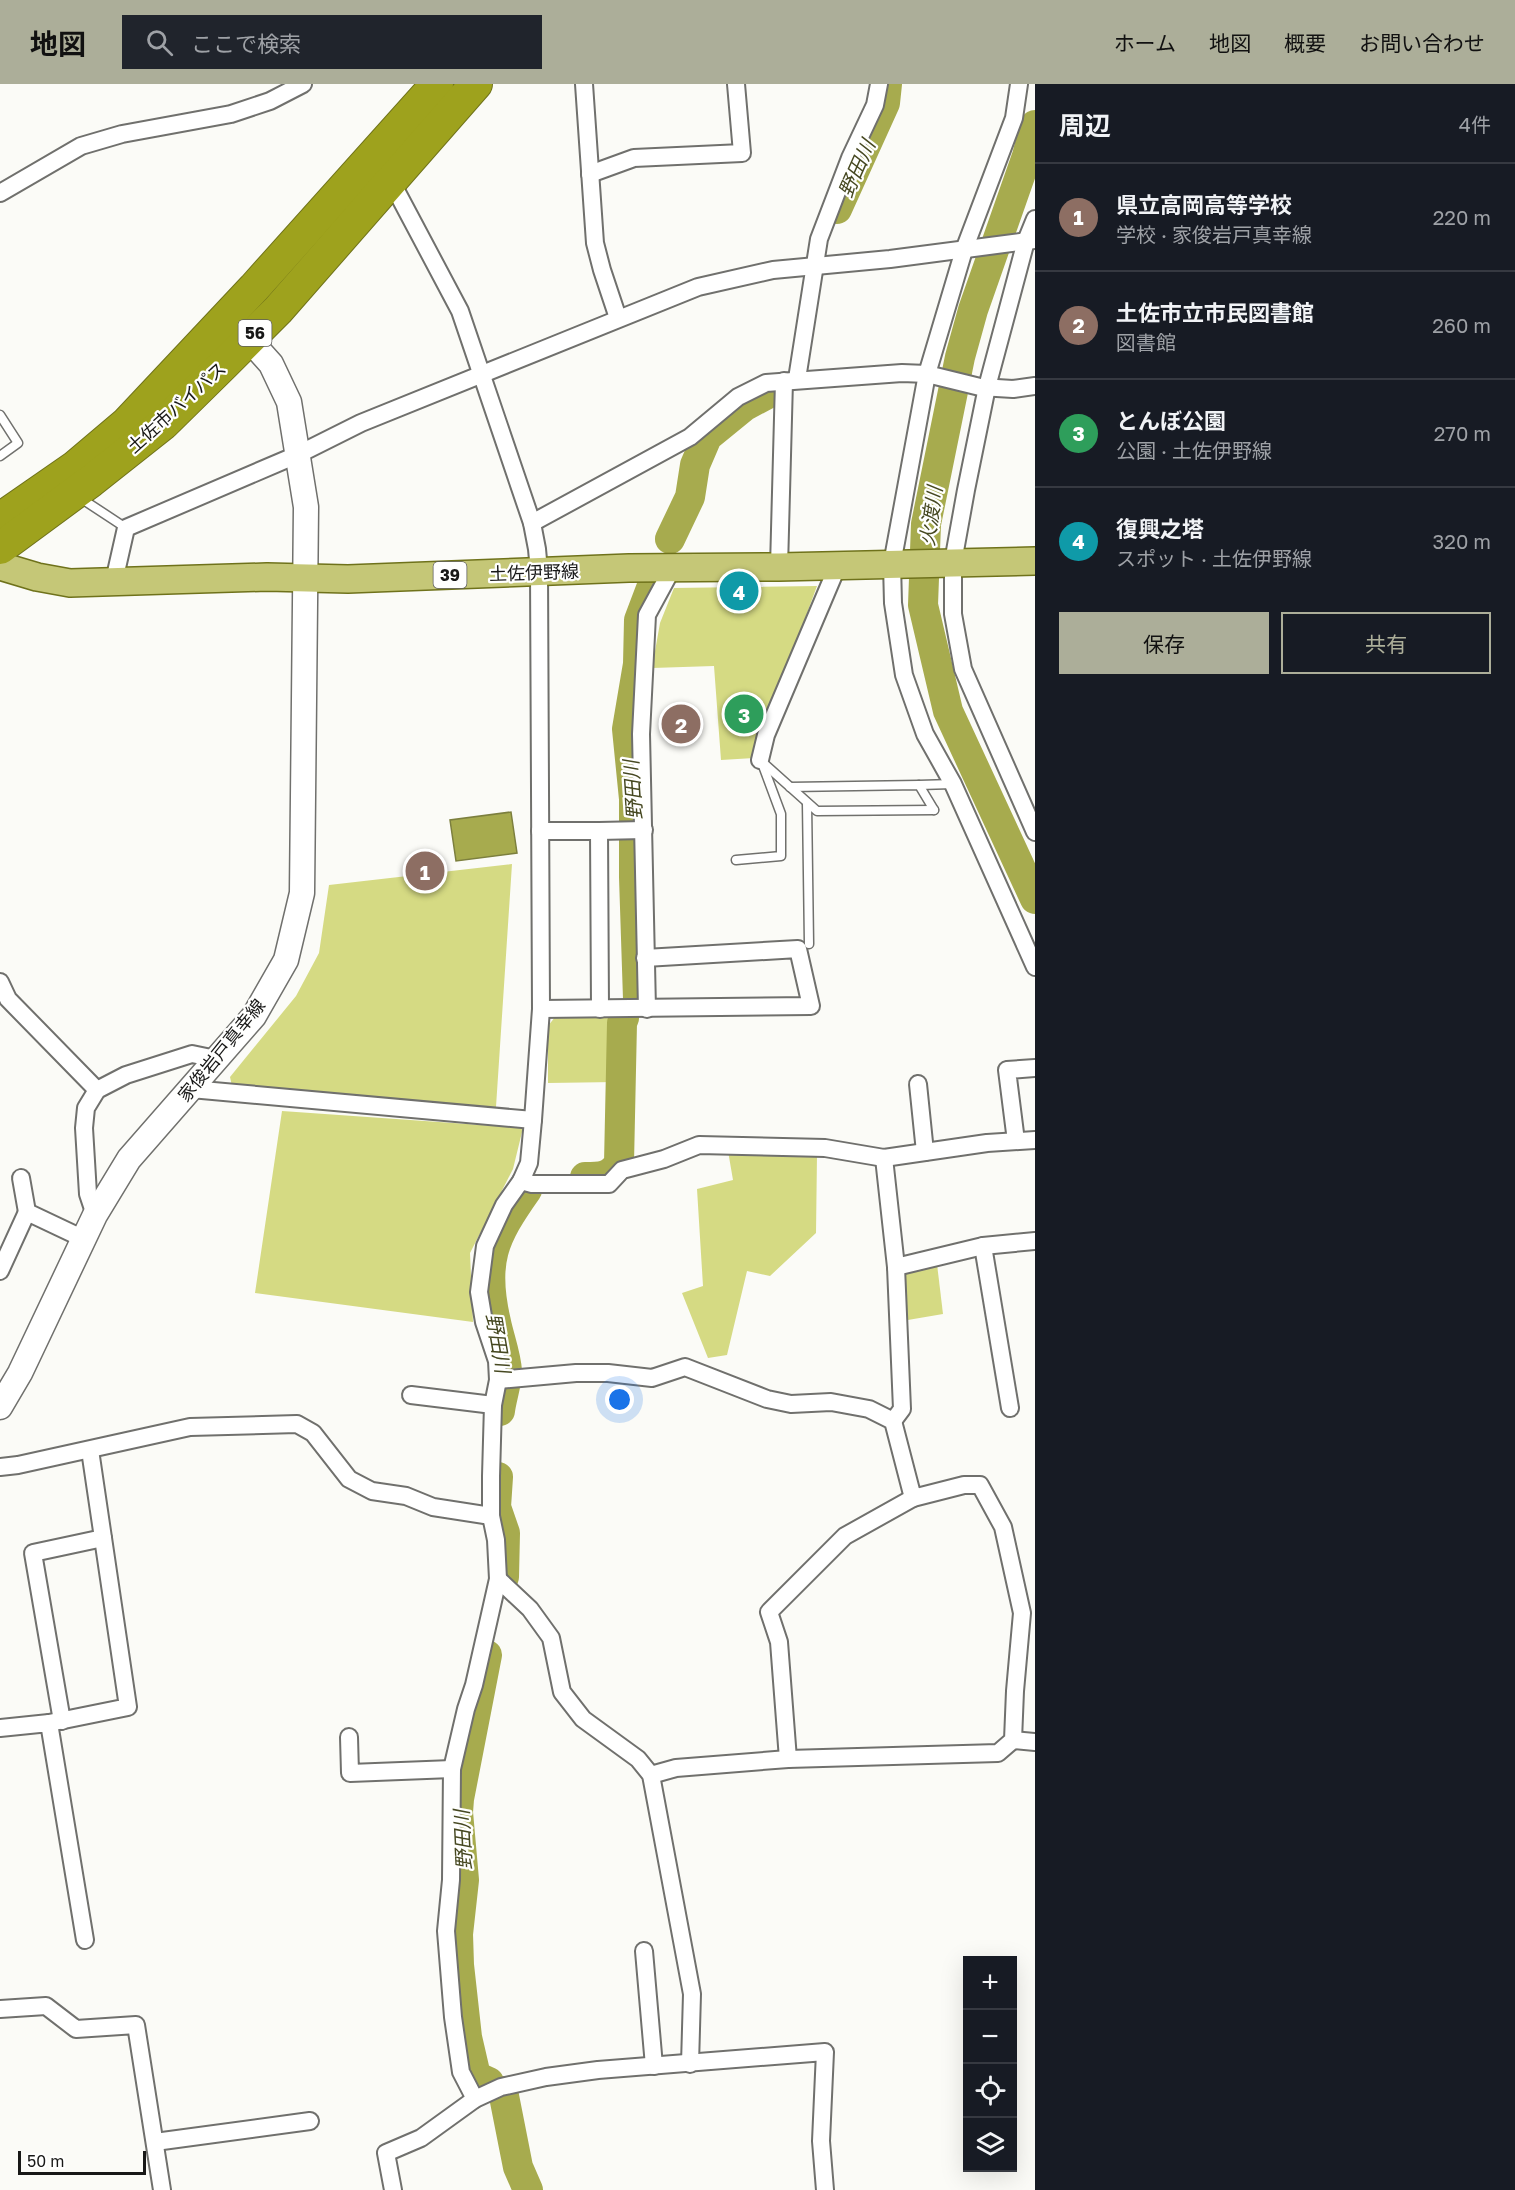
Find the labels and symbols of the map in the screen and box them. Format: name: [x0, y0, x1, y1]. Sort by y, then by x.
water label: 野田川: [833, 134, 880, 200]
road number: 56: [238, 320, 272, 346]
street label: 土佐市バイパス: [122, 357, 230, 457]
water label: 火渡川: [914, 483, 946, 547]
street label: 土佐伊野線: [489, 559, 579, 585]
road number: 39: [434, 562, 466, 588]
pin: 4: [720, 568, 758, 614]
pin: 3: [724, 692, 764, 736]
pin: 2: [662, 702, 700, 746]
water label: 野田川: [618, 757, 646, 821]
pin: 1: [406, 848, 444, 894]
street label: 家俊岩戸真幸線: [173, 994, 269, 1106]
water label: 野田川: [482, 1311, 516, 1377]
your location: [605, 1385, 634, 1414]
water label: 野田川: [448, 1807, 476, 1871]
scale bar: [18, 2148, 146, 2176]

